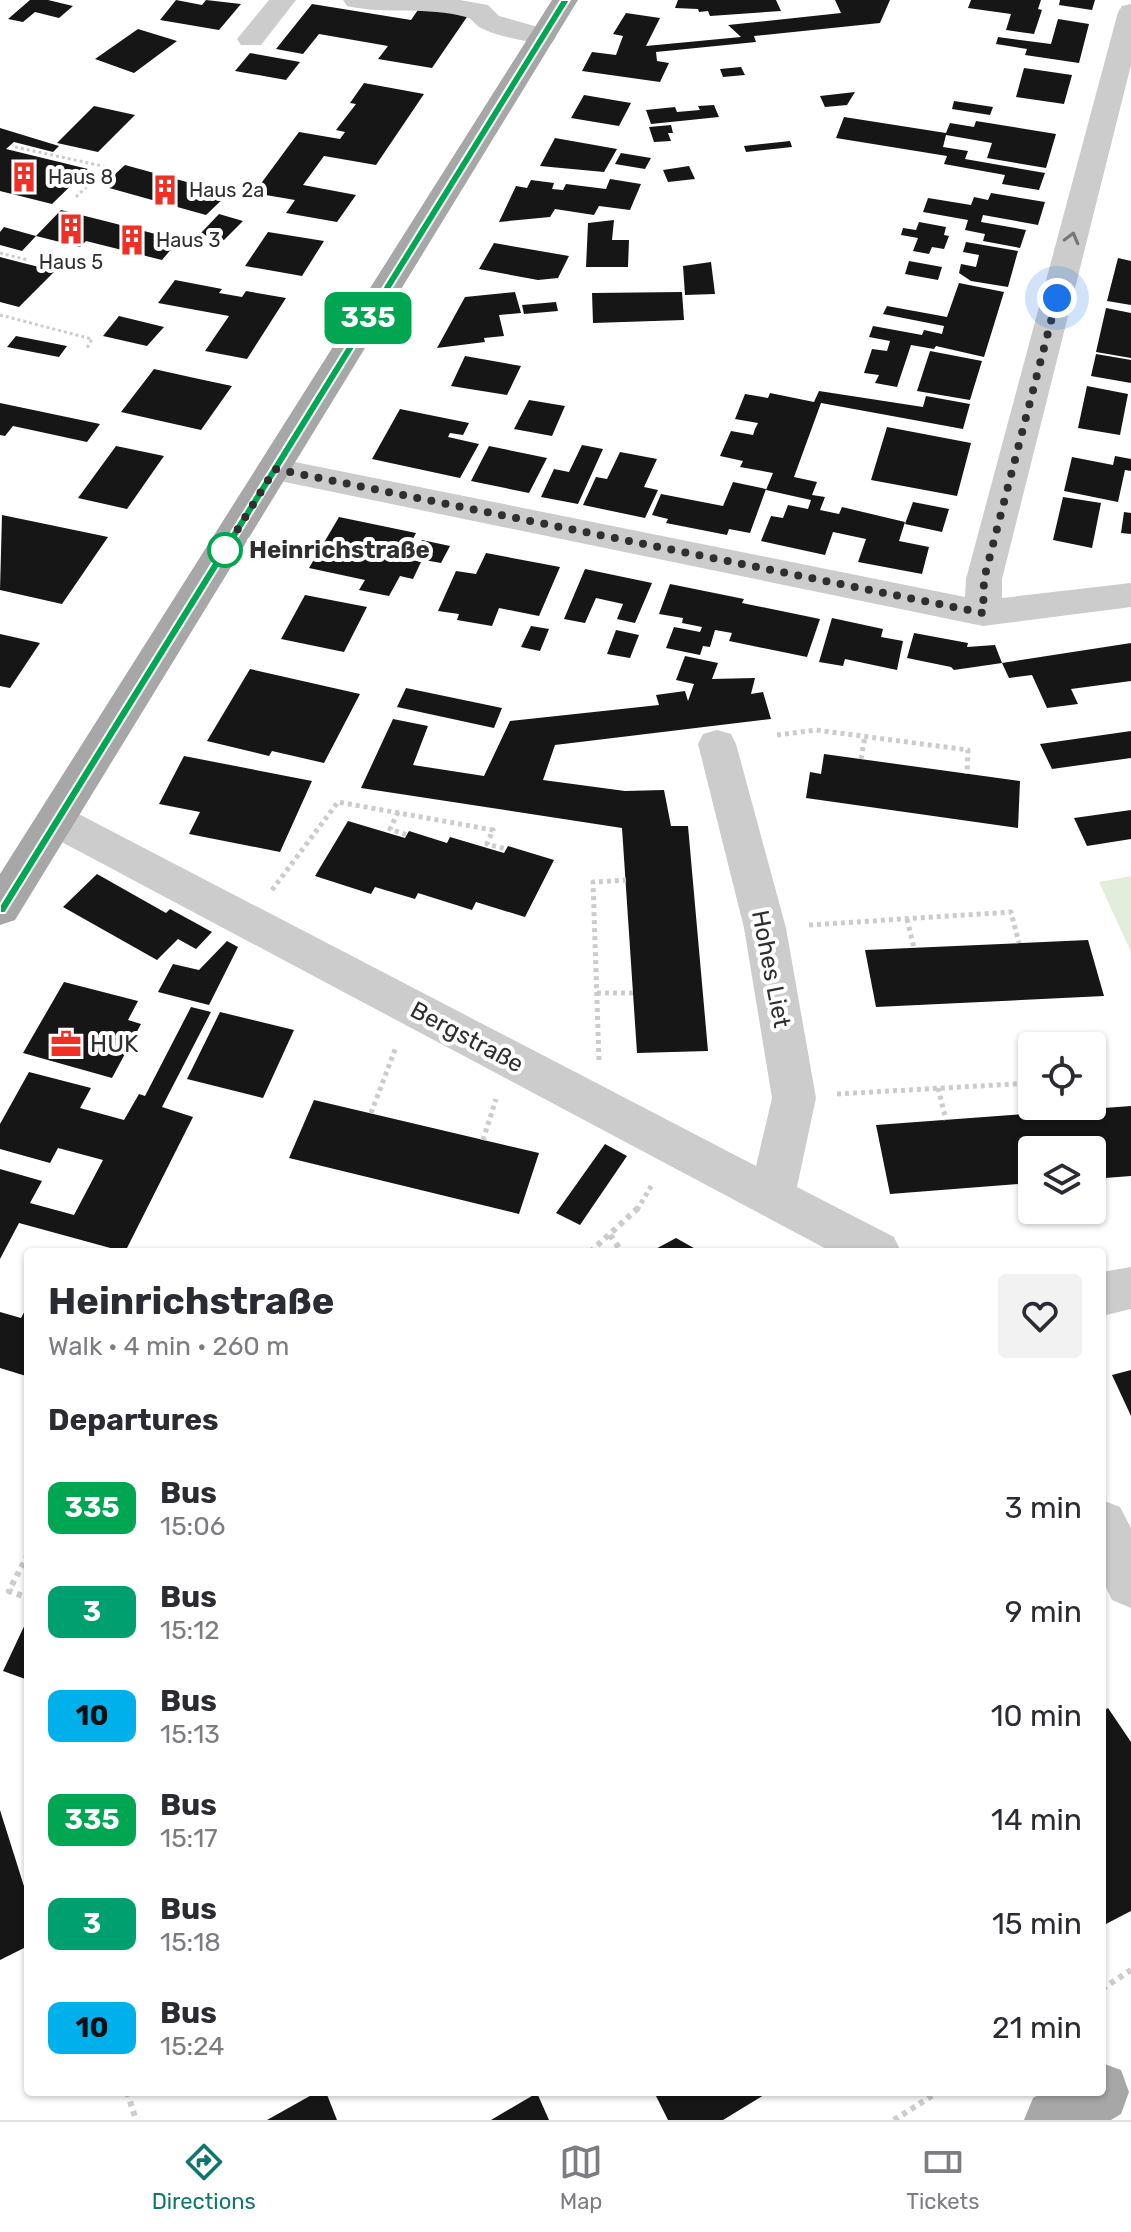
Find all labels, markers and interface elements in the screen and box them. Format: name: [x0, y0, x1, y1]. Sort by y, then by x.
building icon: Haus 8: [7, 160, 41, 194]
place label: Haus 8: [48, 165, 113, 189]
building icon: Haus 2a: [148, 173, 182, 207]
place label: Haus 2a: [189, 178, 264, 202]
building icon: Haus 5: [54, 212, 88, 246]
building icon: Haus 3: [115, 223, 149, 257]
place label: Haus 3: [156, 228, 220, 252]
one-way arrow: [1063, 231, 1080, 245]
place label: Haus 5: [39, 250, 103, 274]
your location: [1037, 278, 1077, 318]
line badge: 335: [322, 292, 414, 344]
text: 335: [341, 301, 396, 334]
marker: Heinrichstraße: [208, 533, 242, 567]
place label: Heinrichstraße: [249, 536, 430, 564]
street label: Hohes Liet: [746, 908, 796, 1030]
street label: Bergstraße: [406, 996, 528, 1078]
office icon: HUK: [49, 1027, 83, 1061]
place label: HUK: [90, 1030, 139, 1058]
map controls: [1018, 1032, 1106, 1224]
button: locate: [1018, 1032, 1106, 1120]
button: layers: [1018, 1136, 1106, 1224]
button: heart: [998, 1274, 1082, 1358]
text: Heinrichstraße: [48, 1278, 334, 1324]
text: Walk · 4 min · 260 m: [48, 1331, 289, 1362]
text: Departures: [48, 1402, 219, 1438]
text: Bus: [160, 1475, 217, 1511]
text: 3 min: [1005, 1490, 1082, 1526]
text: 335: [65, 1491, 120, 1524]
text: 15:06: [160, 1511, 225, 1542]
text: Bus: [160, 1579, 217, 1615]
text: 9 min: [1005, 1594, 1082, 1630]
text: 3: [83, 1595, 101, 1628]
text: 15:12: [160, 1615, 220, 1646]
text: Bus: [160, 1683, 217, 1719]
text: 10 min: [991, 1698, 1082, 1734]
text: 10: [76, 1699, 108, 1732]
text: 15:13: [160, 1719, 220, 1750]
text: Bus: [160, 1787, 217, 1823]
text: 14 min: [991, 1802, 1082, 1838]
text: 335: [65, 1803, 120, 1836]
text: 15:17: [160, 1823, 218, 1854]
text: Bus: [160, 1891, 217, 1927]
text: 15 min: [992, 1906, 1082, 1942]
text: 3: [83, 1907, 101, 1940]
text: 15:18: [160, 1927, 221, 1958]
text: Bus: [160, 1995, 217, 2031]
text: 21 min: [992, 2010, 1082, 2046]
text: 10: [76, 2011, 108, 2044]
text: 15:24: [160, 2031, 224, 2062]
tab: Directions: [152, 2140, 256, 2215]
tab: Map: [559, 2140, 603, 2215]
tab: Tickets: [906, 2140, 979, 2215]

